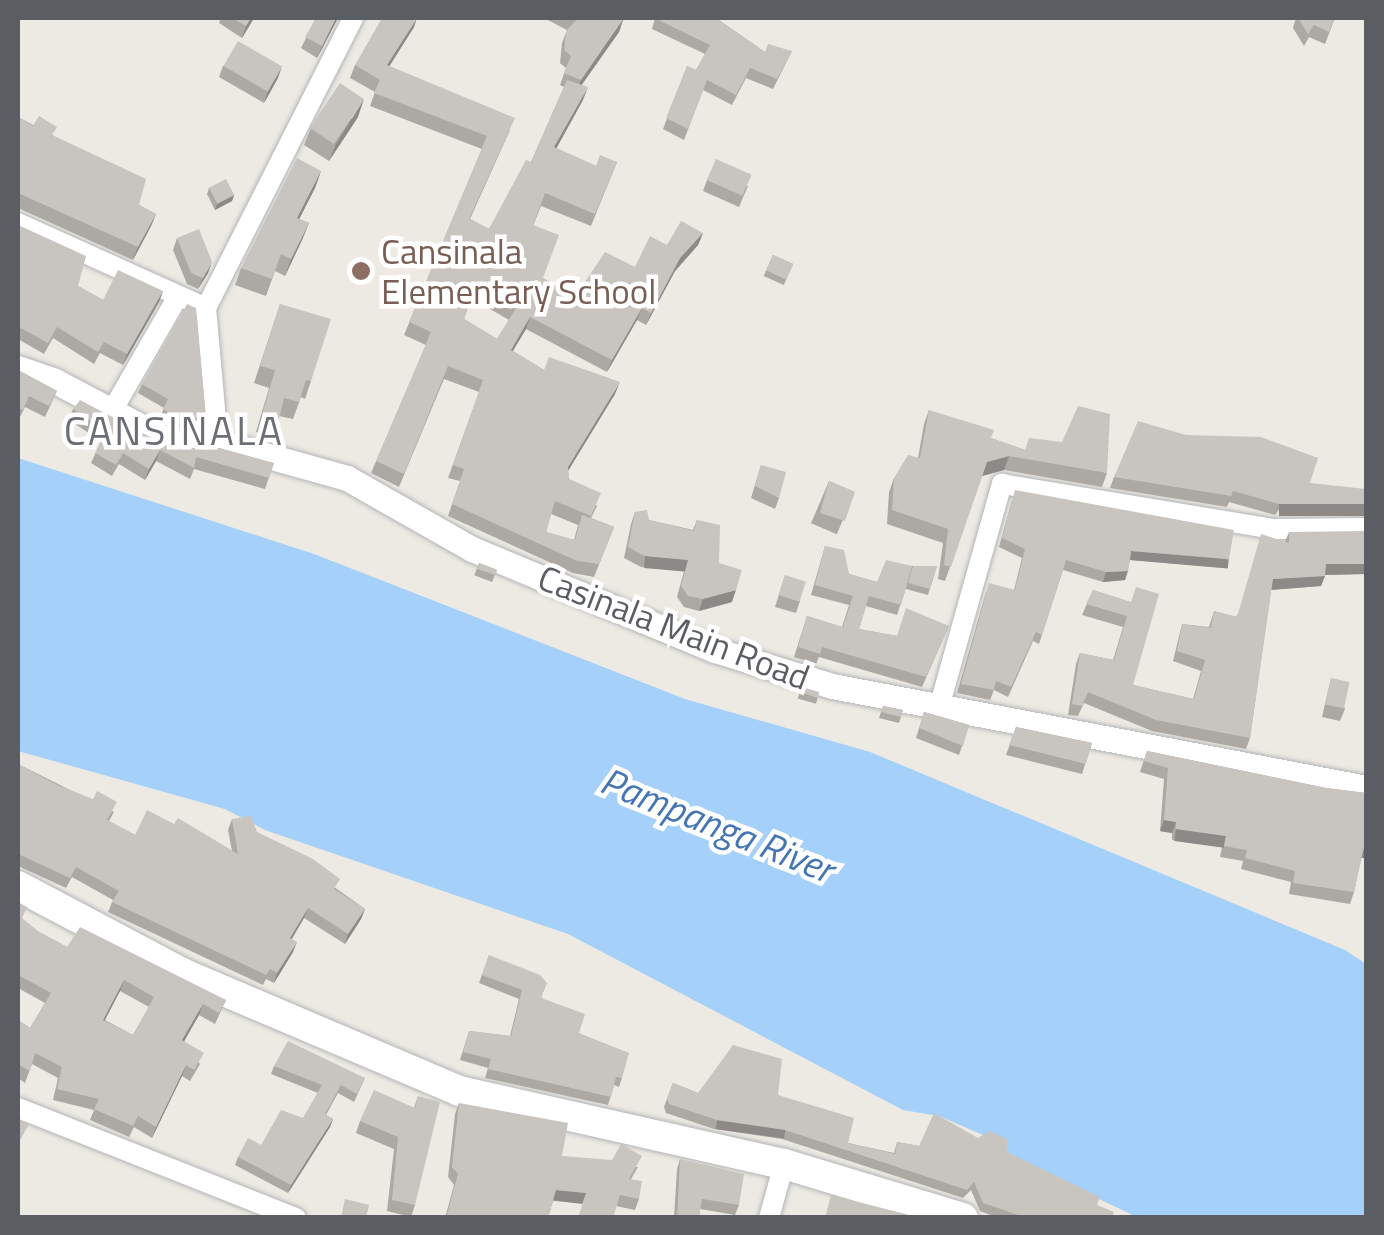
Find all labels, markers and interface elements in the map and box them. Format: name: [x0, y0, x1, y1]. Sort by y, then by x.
place label: Cansinala Elementary School: [381, 230, 656, 312]
marker: Cansinala Elementary School: [350, 260, 372, 282]
district label: CANSINALA: [64, 407, 284, 455]
street label: Casinala Main Road: [532, 556, 816, 698]
water label: Pampanga River: [594, 758, 840, 892]

